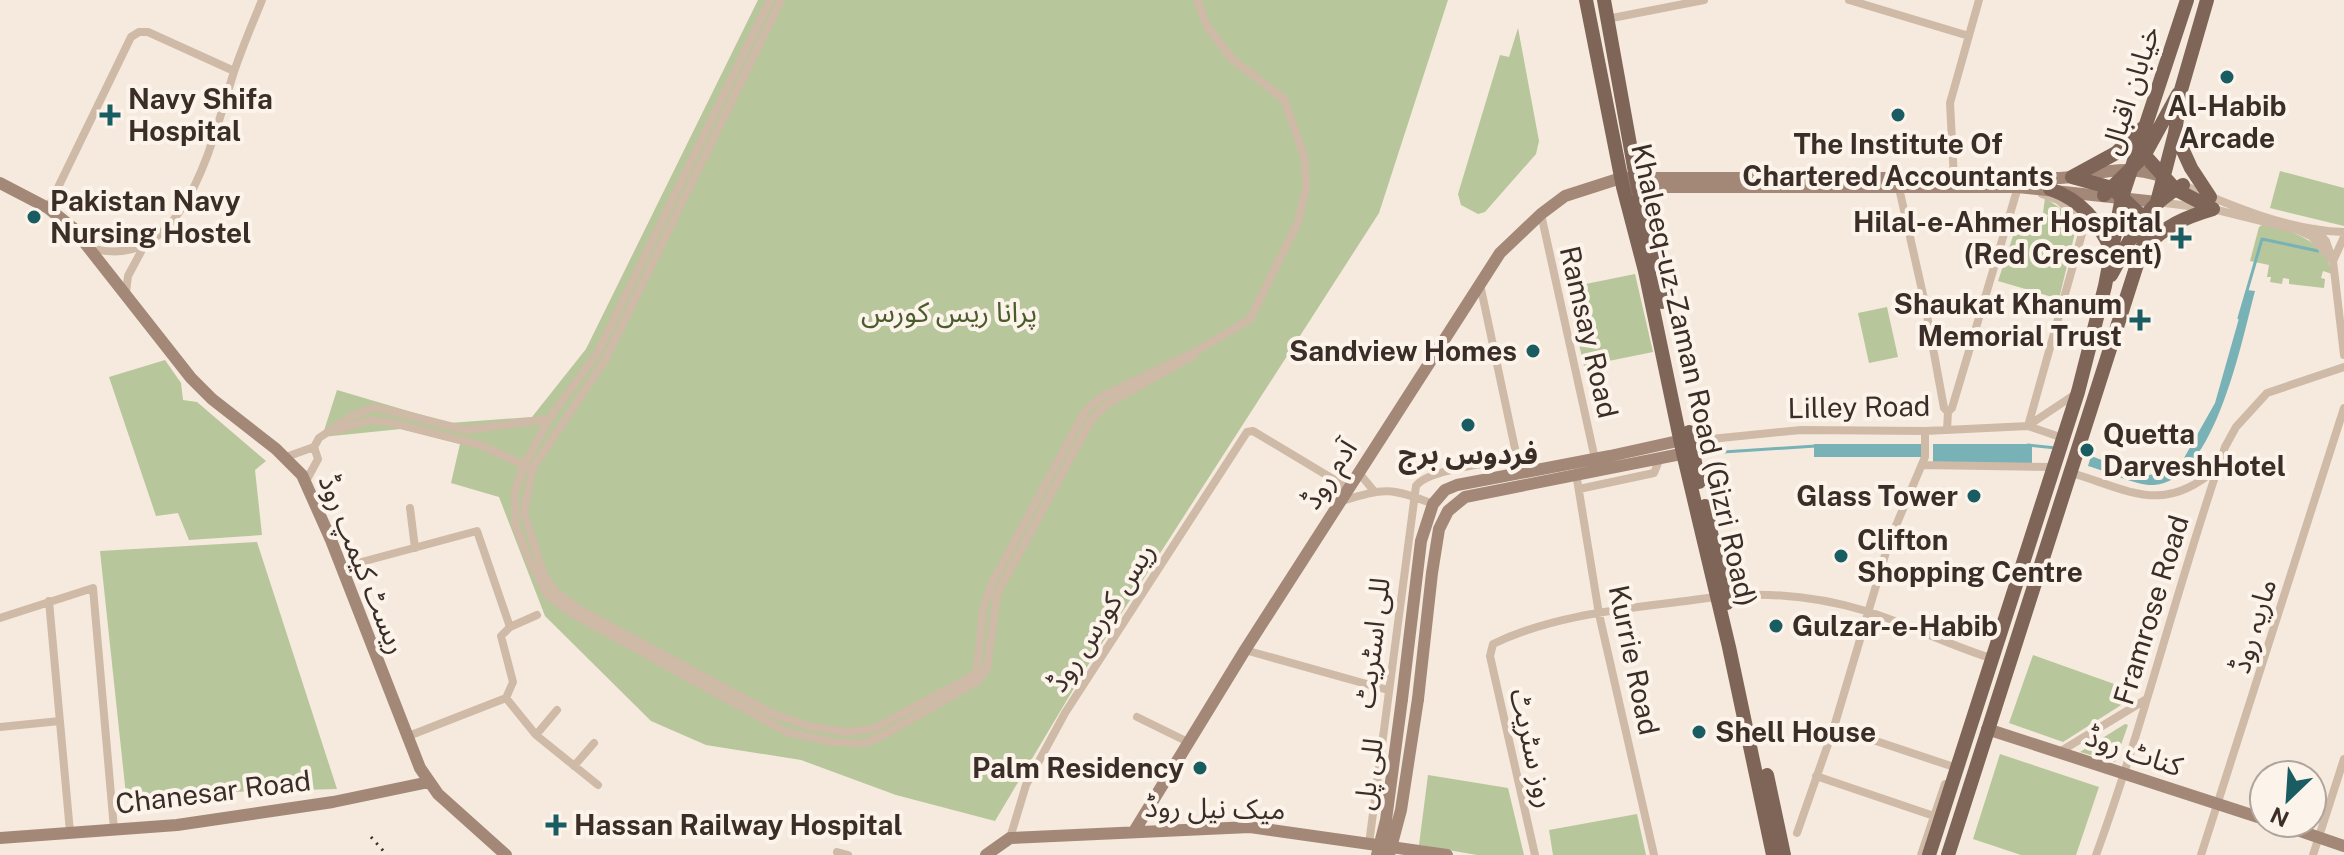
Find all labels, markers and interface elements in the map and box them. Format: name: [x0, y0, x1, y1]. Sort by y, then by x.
street label: خیابان اقبال: [2093, 21, 2167, 159]
marker: Al-Habib Arcade: [2218, 68, 2236, 86]
place label: Navy Shifa Hospital: [128, 82, 273, 147]
place label: Al-Habib Arcade: [2167, 89, 2287, 154]
marker: Navy Shifa Hospital: [99, 104, 121, 126]
marker: The Institute Of Chartered Accountants: [1889, 106, 1907, 124]
place label: The Institute Of Chartered Accountants: [1742, 127, 2054, 192]
street label: Khaleeq-uz-Zaman Road (Gizri Road): [1625, 140, 1764, 610]
place label: Pakistan Navy Nursing Hostel: [50, 184, 251, 249]
place label: Hilal-e-Ahmer Hospital (Red Crescent): [1853, 205, 2163, 270]
marker: Pakistan Navy Nursing Hostel: [25, 208, 43, 226]
marker: Hilal-e-Ahmer Hospital (Red Crescent): [2170, 227, 2192, 249]
street label: Ramsay Road: [1554, 243, 1625, 421]
place label: Shaukat Khanum Memorial Trust: [1894, 287, 2122, 352]
park label: پرانا ریس کورس: [861, 295, 1037, 330]
marker: Shaukat Khanum Memorial Trust: [2129, 309, 2151, 331]
place label: Sandview Homes: [1289, 334, 1517, 367]
marker: Sandview Homes: [1524, 342, 1542, 360]
street label: Lilley Road: [1787, 389, 1931, 424]
marker: فردوس برج: [1459, 416, 1477, 434]
place label: Quetta DarveshHotel: [2103, 417, 2286, 482]
street label: آدم روڈ: [1294, 431, 1368, 517]
place label: فردوس برج: [1398, 437, 1538, 475]
marker: Quetta DarveshHotel: [2078, 441, 2096, 459]
street label: ریسٹ کیمپ روڈ: [310, 469, 414, 659]
place label: Glass Tower: [1796, 479, 1958, 512]
marker: Glass Tower: [1965, 487, 1983, 505]
street label: Framrose Road: [2106, 511, 2195, 708]
place label: Clifton Shopping Centre: [1857, 523, 2083, 588]
street label: ریس کورس روڈ: [1040, 536, 1162, 698]
marker: Clifton Shopping Centre: [1832, 547, 1850, 565]
street label: ماریہ روڈ: [2223, 575, 2283, 677]
street label: للی اسٹریٹ: [1347, 576, 1397, 710]
street label: Kurrie Road: [1603, 582, 1666, 738]
place label: Gulzar-e-Habib: [1792, 609, 1998, 642]
marker: Gulzar-e-Habib: [1767, 617, 1785, 635]
street label: روز سٹریٹ: [1503, 685, 1563, 811]
place label: Shell House: [1715, 715, 1876, 748]
street label: کناٹ روڈ: [2081, 719, 2187, 784]
marker: Shell House: [1690, 723, 1708, 741]
street label: للی پل: [1346, 736, 1391, 812]
place label: Palm Residency: [972, 751, 1184, 784]
marker: Palm Residency: [1191, 759, 1209, 777]
north arrow: [2248, 759, 2328, 839]
street label: Chanesar Road: [113, 763, 312, 820]
street label: میک نیل روڈ: [1144, 790, 1286, 826]
text: N: [2266, 802, 2293, 833]
place label: Hassan Railway Hospital: [574, 808, 903, 841]
marker: Hassan Railway Hospital: [545, 814, 567, 836]

